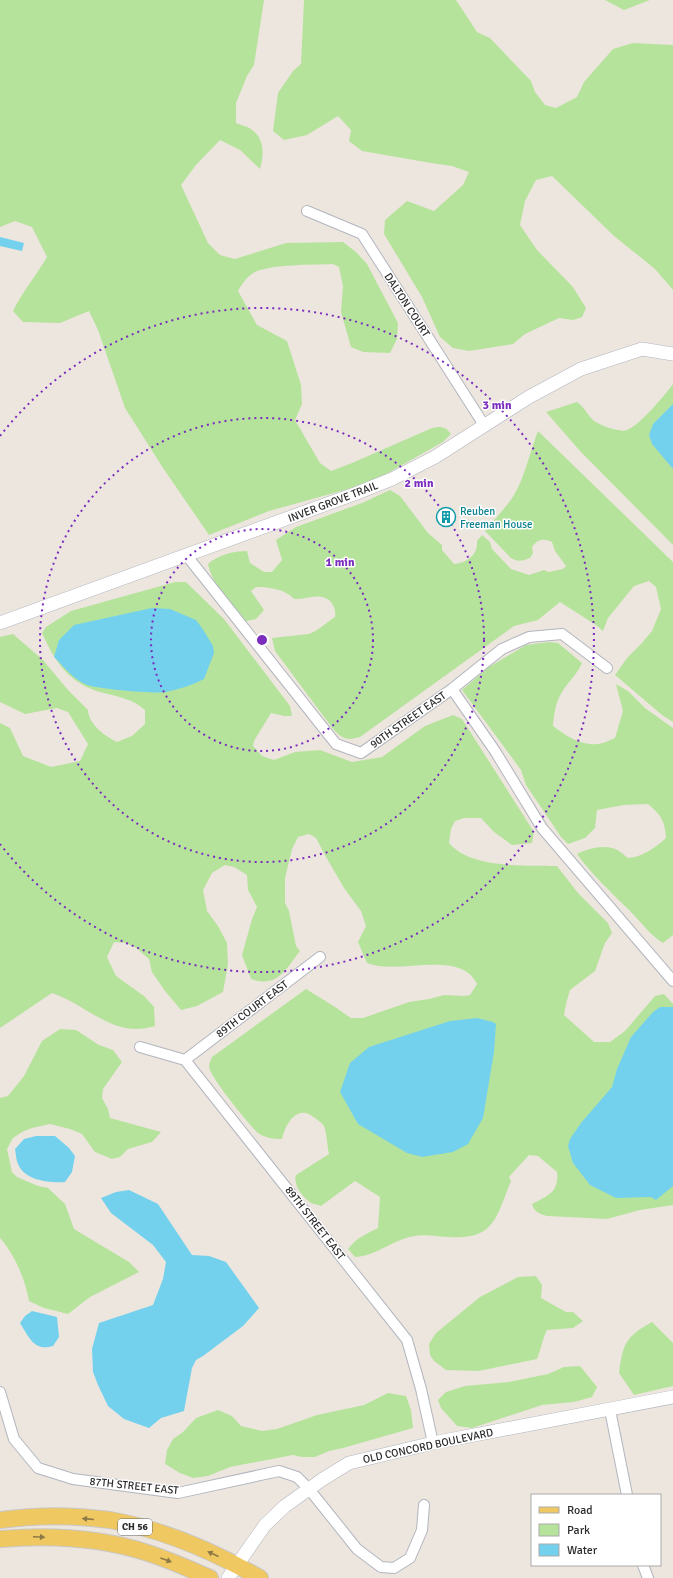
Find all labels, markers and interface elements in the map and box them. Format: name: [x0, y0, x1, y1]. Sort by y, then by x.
street label: DALTON COURT: [382, 271, 433, 340]
text: 3 min: [483, 398, 512, 413]
text: 2 min: [405, 476, 434, 491]
street label: INVER GROVE TRAIL: [286, 479, 380, 525]
place label: Reuben Freeman House: [460, 505, 533, 531]
building icon: Reuben Freeman House: [435, 506, 457, 528]
text: 1 min: [326, 555, 355, 570]
centre of rings: [255, 633, 269, 647]
street label: 90TH STREET EAST: [368, 689, 449, 751]
street label: 89TH COURT EAST: [213, 977, 291, 1040]
street label: 89TH STREET EAST: [282, 1184, 348, 1263]
street label: OLD CONCORD BOULEVARD: [362, 1426, 494, 1466]
street label: 87TH STREET EAST: [89, 1475, 180, 1497]
legend: [531, 1494, 661, 1566]
text: Road: [567, 1503, 593, 1518]
one-way arrow: [82, 1515, 94, 1522]
road number: CH 56: [118, 1519, 152, 1535]
text: Park: [567, 1523, 590, 1538]
one-way arrow: [33, 1534, 45, 1541]
text: Water: [567, 1543, 598, 1558]
one-way arrow: [207, 1551, 218, 1557]
one-way arrow: [161, 1557, 173, 1563]

